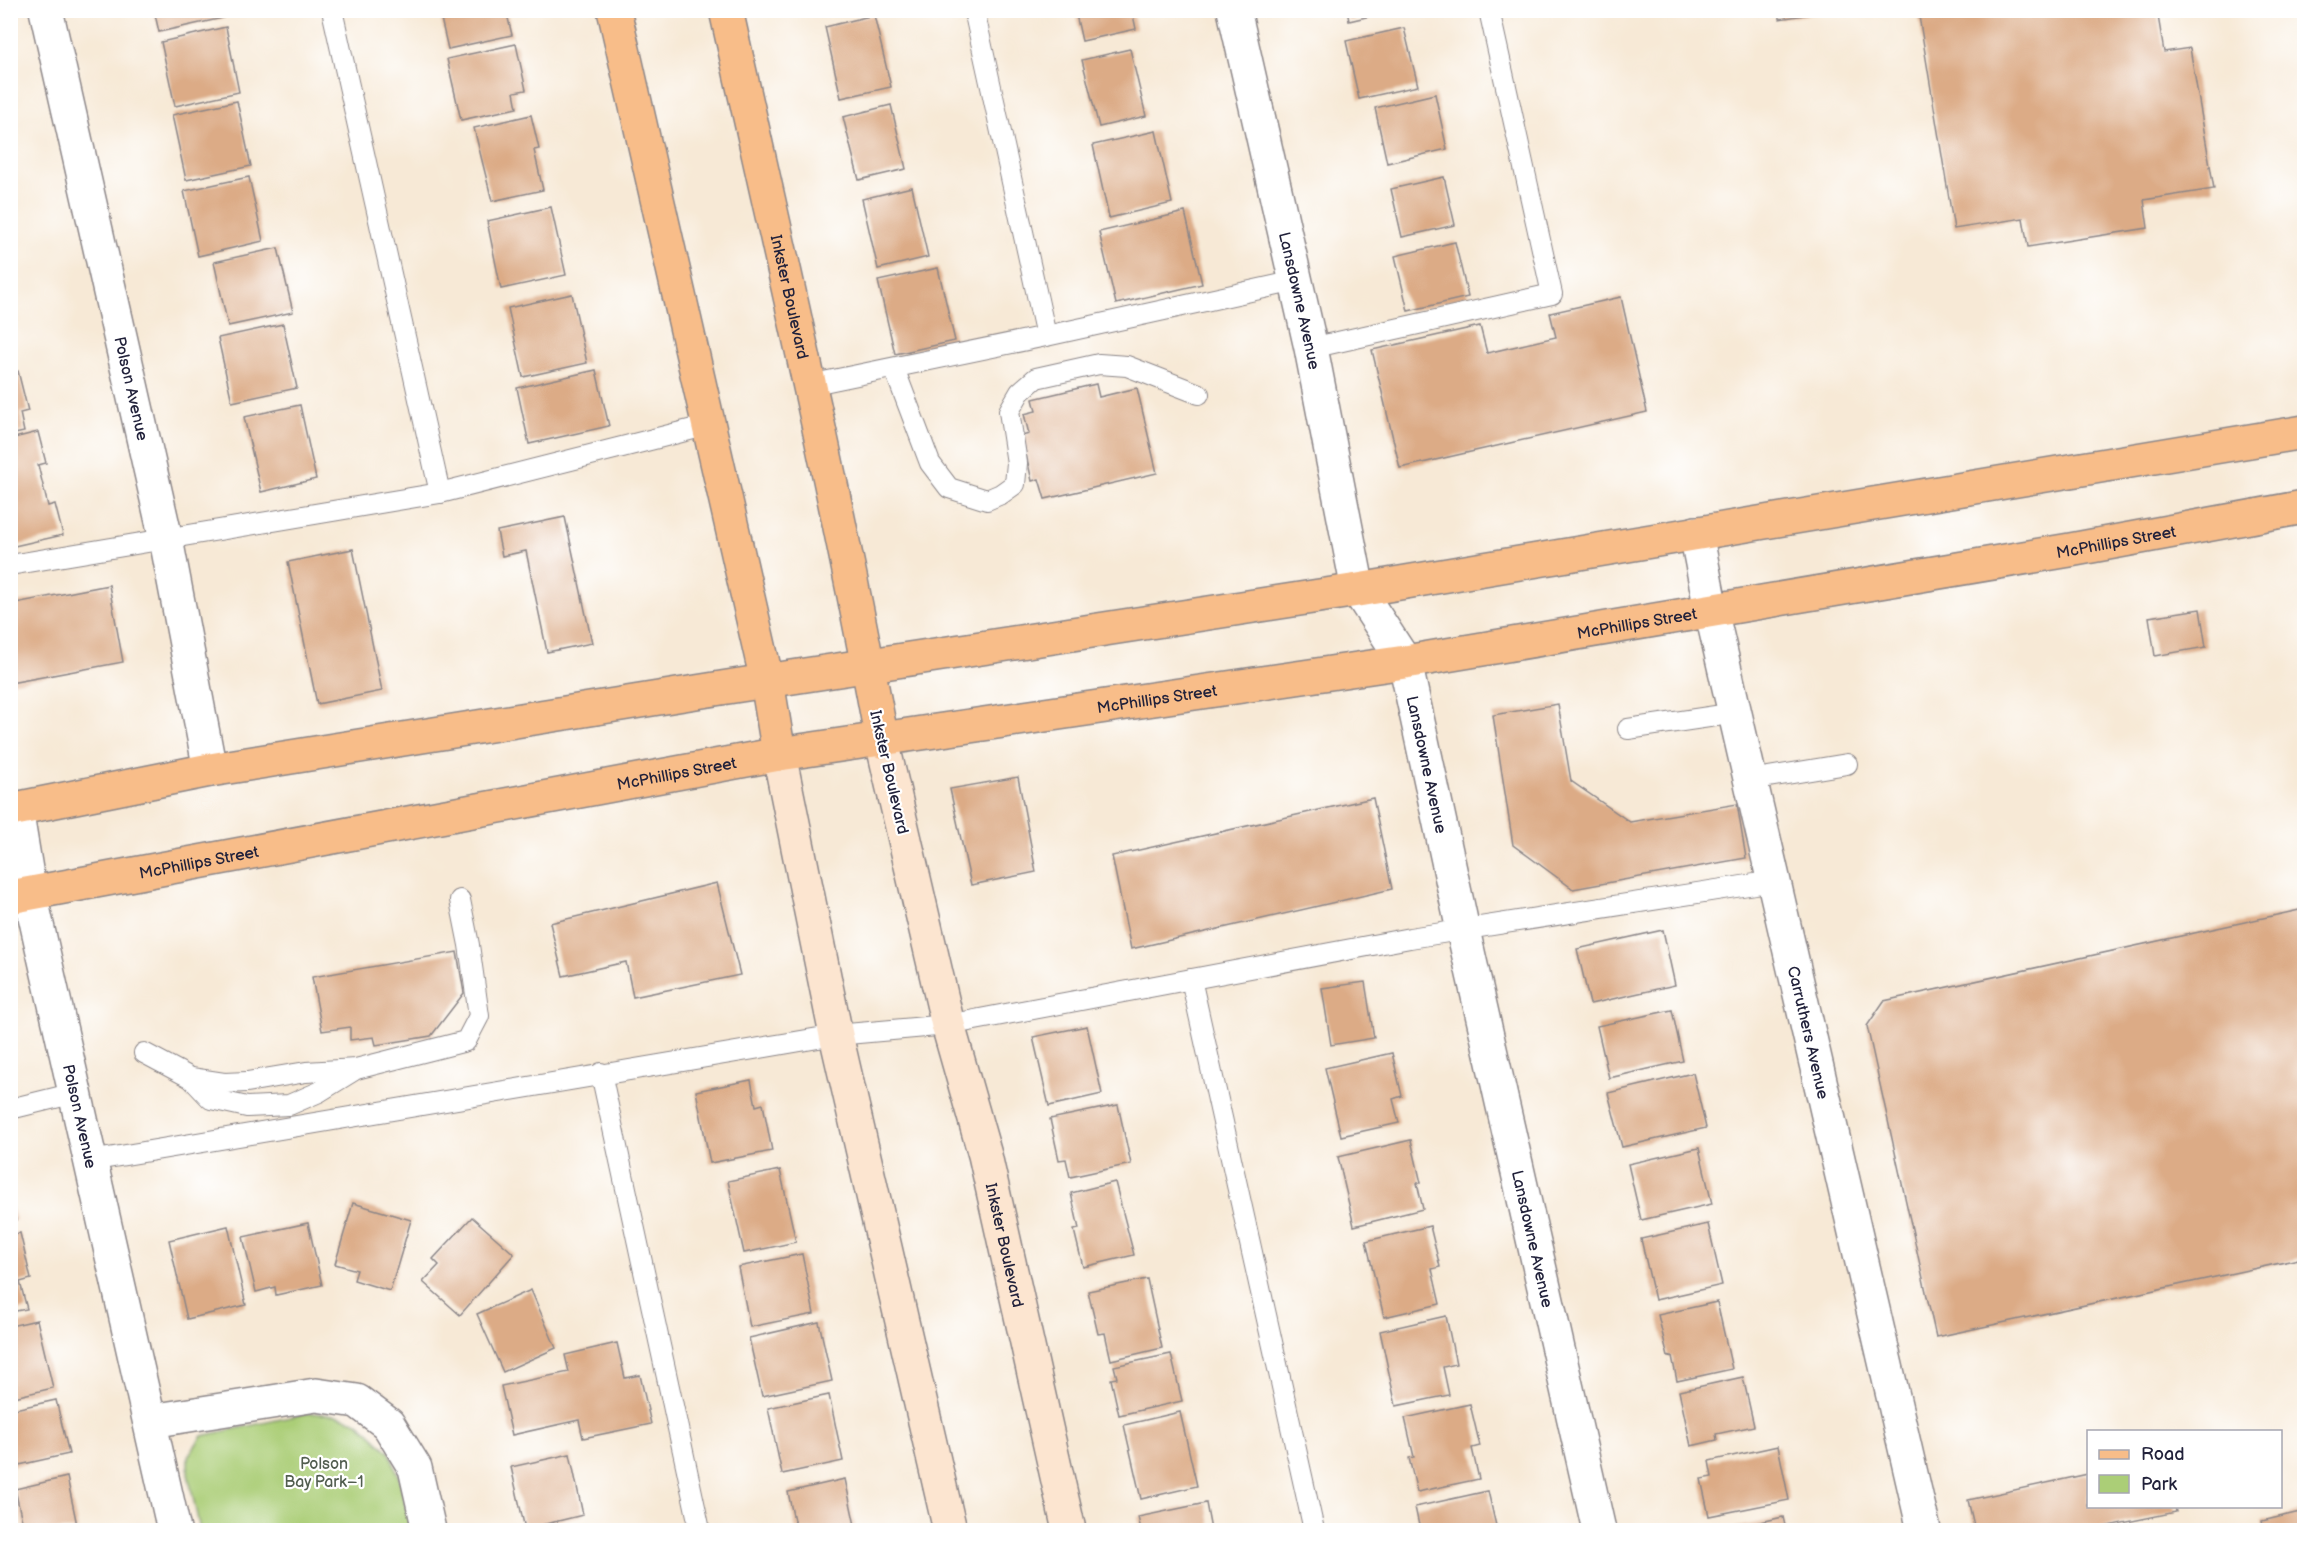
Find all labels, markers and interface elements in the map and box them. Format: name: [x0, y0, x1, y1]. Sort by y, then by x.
street label: Lansdowne Avenue: [1274, 230, 1323, 372]
street label: Inkster Boulevard: [766, 233, 812, 361]
street label: Polson Avenue: [109, 335, 151, 443]
street label: McPhillips Street: [2055, 523, 2178, 563]
street label: McPhillips Street: [1576, 605, 1698, 644]
street label: McPhillips Street: [1096, 682, 1218, 718]
street label: Lansdowne Avenue: [1402, 694, 1450, 836]
street label: Inkster Boulevard: [865, 709, 912, 836]
street label: McPhillips Street: [616, 754, 738, 795]
street label: McPhillips Street: [138, 843, 260, 884]
street label: Carruthers Avenue: [1783, 964, 1832, 1102]
street label: Polson Avenue: [58, 1063, 100, 1171]
street label: Lansdowne Avenue: [1507, 1169, 1556, 1310]
street label: Inkster Boulevard: [981, 1181, 1027, 1309]
legend: [2087, 1430, 2282, 1508]
text: Road: [2141, 1444, 2185, 1465]
park label: Polson Bay Park–1: [284, 1455, 364, 1492]
text: Park: [2141, 1474, 2177, 1495]

